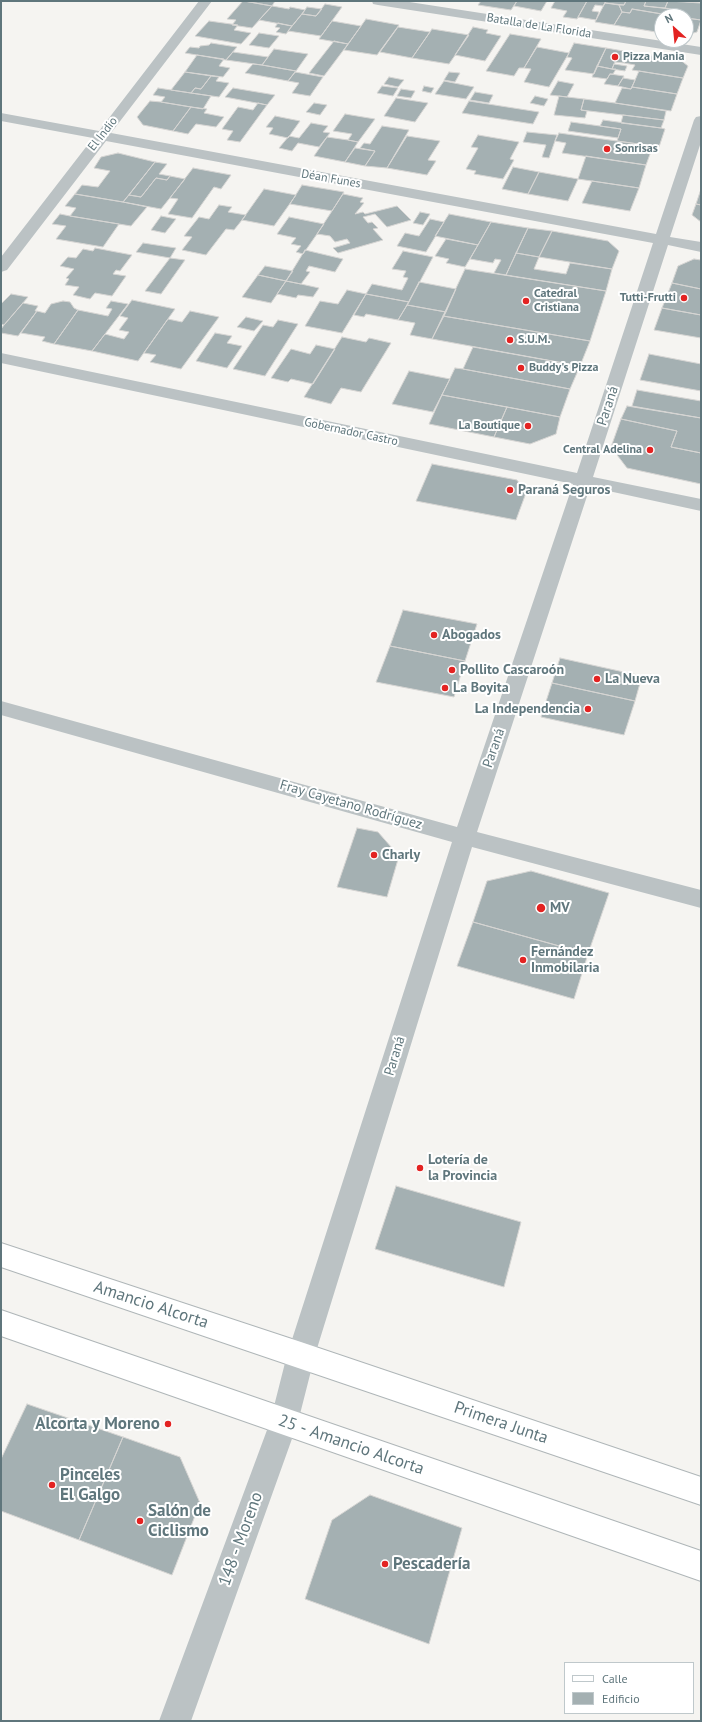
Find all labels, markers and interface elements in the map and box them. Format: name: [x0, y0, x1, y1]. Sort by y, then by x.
north arrow: [654, 8, 694, 48]
text: N: [663, 10, 675, 26]
street label: Batalla de La Florida: [486, 11, 592, 41]
place label: Pizza Mania: [623, 50, 684, 64]
marker: Pizza Mania: [610, 52, 620, 62]
street label: El Indio: [85, 114, 121, 154]
place label: Sonrisas: [615, 142, 658, 156]
marker: Sonrisas: [602, 144, 612, 154]
street label: Déan Funes: [300, 167, 362, 191]
place label: Catedral Cristiana: [534, 287, 579, 315]
place label: Tutti-Frutti: [620, 291, 676, 305]
marker: Tutti-Frutti: [679, 293, 689, 303]
marker: Catedral Cristiana: [521, 296, 531, 306]
place label: S.U.M.: [518, 333, 550, 347]
marker: S.U.M.: [505, 335, 515, 345]
place label: Buddy's Pizza: [529, 361, 599, 375]
marker: Buddy's Pizza: [516, 363, 526, 373]
street label: Paraná: [594, 384, 622, 428]
street label: Gobernador Castro: [303, 415, 399, 449]
place label: La Boutique: [458, 419, 520, 433]
marker: La Boutique: [523, 421, 533, 431]
place label: Central Adelina: [563, 443, 642, 457]
marker: Central Adelina: [645, 445, 655, 455]
place label: Paraná Seguros: [518, 482, 610, 498]
marker: Paraná Seguros: [505, 485, 515, 495]
place label: Abogados: [442, 627, 501, 643]
marker: Abogados: [429, 630, 439, 640]
place label: Pollito Cascaroón: [460, 662, 564, 678]
marker: Pollito Cascaroón: [447, 665, 457, 675]
place label: La Nueva: [605, 671, 660, 687]
marker: La Nueva: [592, 674, 602, 684]
place label: La Boyita: [453, 680, 509, 696]
marker: La Boyita: [440, 683, 450, 693]
place label: La Independencia: [475, 701, 580, 717]
marker: La Independencia: [583, 704, 593, 714]
street label: Paraná: [479, 726, 509, 770]
street label: Fray Cayetano Rodríguez: [278, 777, 424, 833]
place label: Charly: [382, 847, 420, 863]
marker: Charly: [369, 850, 379, 860]
place label: MV: [550, 900, 570, 916]
marker: MV: [535, 902, 547, 914]
place label: Fernández Inmobilaria: [531, 944, 599, 976]
marker: Fernández Inmobilaria: [518, 955, 528, 965]
street label: Paraná: [381, 1034, 409, 1078]
place label: Lotería de la Provincia: [428, 1152, 497, 1184]
marker: Lotería de la Provincia: [415, 1163, 425, 1173]
street label: Amancio Alcorta: [91, 1277, 211, 1333]
street label: Primera Junta: [451, 1397, 551, 1449]
street label: 25 - Amancio Alcorta: [275, 1410, 427, 1480]
place label: Alcorta y Moreno: [35, 1414, 160, 1434]
marker: Alcorta y Moreno: [163, 1419, 173, 1429]
place label: Pinceles El Galgo: [60, 1465, 120, 1505]
marker: Pinceles El Galgo: [47, 1480, 57, 1490]
street label: 148 - Moreno: [215, 1489, 267, 1589]
place label: Salón de Ciclismo: [148, 1501, 211, 1541]
marker: Salón de Ciclismo: [135, 1516, 145, 1526]
place label: Pescadería: [393, 1554, 470, 1574]
marker: Pescadería: [380, 1559, 390, 1569]
legend: [564, 1662, 694, 1714]
text: Calle: [602, 1671, 628, 1686]
text: Edificio: [602, 1691, 640, 1706]

